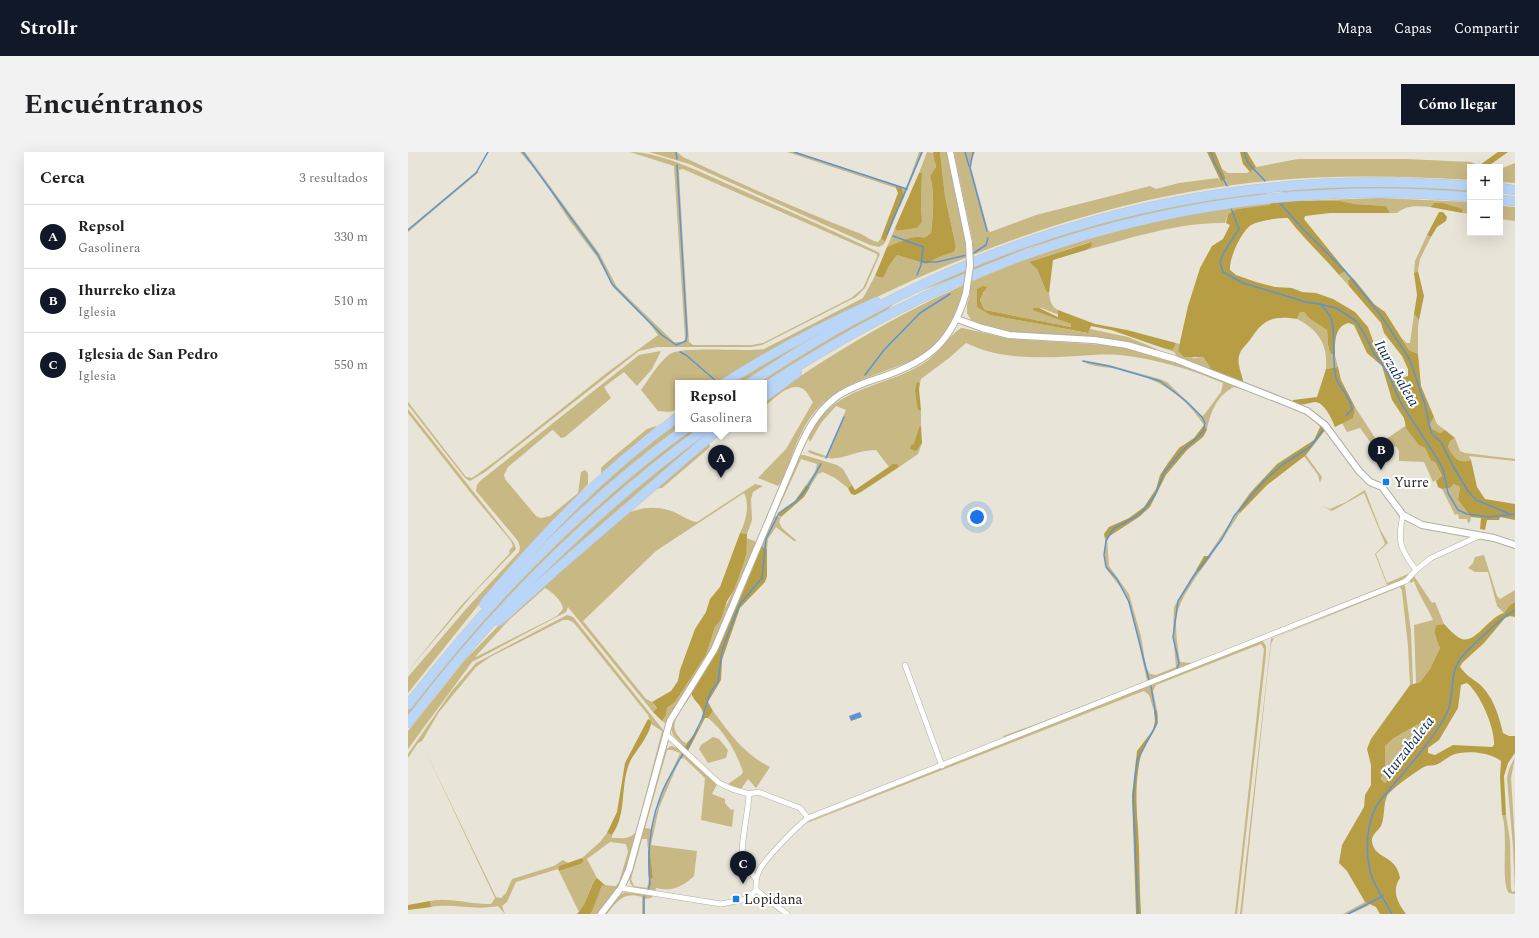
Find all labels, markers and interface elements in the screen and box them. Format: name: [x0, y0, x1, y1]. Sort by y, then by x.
text: Strollr: [20, 14, 77, 43]
text: Mapa: [1337, 18, 1372, 39]
text: Capas: [1394, 18, 1432, 39]
text: Compartir: [1454, 18, 1519, 39]
text: Encuéntranos: [24, 83, 204, 126]
button: Cómo llegar: [1401, 84, 1515, 125]
map controls: [1467, 164, 1503, 236]
button: +: [1467, 164, 1503, 200]
text: Cerca: [40, 165, 85, 191]
text: 3 resultados: [299, 168, 368, 188]
button: −: [1467, 200, 1503, 236]
text: Repsol: [78, 215, 125, 238]
text: A: [48, 227, 58, 247]
text: 330 m: [334, 227, 368, 247]
text: Gasolinera: [78, 238, 140, 258]
text: Ihurreko eliza: [78, 279, 176, 302]
text: B: [48, 291, 58, 311]
text: 510 m: [334, 291, 368, 311]
text: Iglesia: [78, 302, 116, 322]
water label: Iturzabaleta: [1368, 335, 1425, 411]
text: Iglesia de San Pedro: [78, 343, 218, 366]
text: C: [48, 355, 58, 375]
text: 550 m: [334, 355, 368, 375]
text: Iglesia: [78, 366, 116, 386]
popup: [675, 380, 767, 432]
text: Repsol: [690, 385, 737, 408]
text: Gasolinera: [690, 408, 752, 428]
pin: B: [1368, 437, 1394, 470]
pin: A: [708, 445, 734, 478]
place label: Yurre: [1394, 472, 1429, 493]
marker: Yurre: [1381, 477, 1391, 487]
your location: [967, 507, 987, 527]
water label: Iturzabaleta: [1377, 711, 1440, 784]
pin: C: [730, 851, 756, 884]
place label: Lopidana: [744, 889, 802, 910]
marker: Lopidana: [731, 894, 741, 904]

